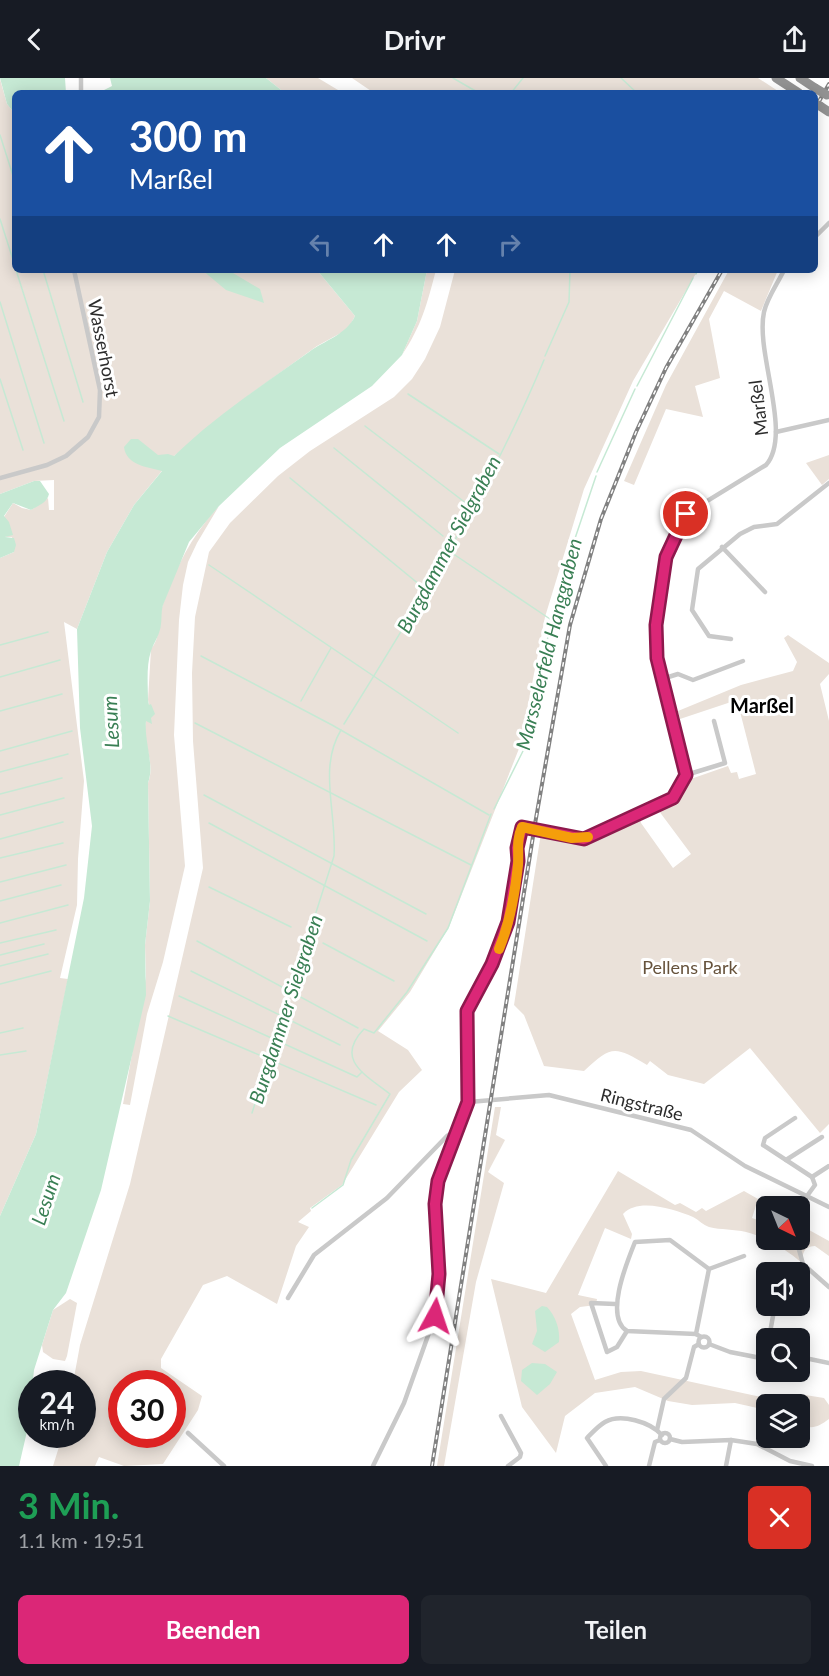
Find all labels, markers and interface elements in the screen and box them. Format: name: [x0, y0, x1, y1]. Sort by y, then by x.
icon: back: [18, 23, 51, 56]
text: Drivr: [384, 23, 445, 56]
icon: share: [778, 23, 811, 56]
text: 300 m: [129, 111, 247, 161]
icon: ahead: [30, 114, 108, 192]
text: Marßel: [129, 162, 213, 195]
icon: left: [304, 228, 337, 261]
icon: ahead: [367, 228, 400, 261]
icon: ahead: [430, 228, 463, 261]
icon: right: [493, 228, 526, 261]
street label: Wasserhorst: [84, 297, 124, 399]
street label: Marßel: [744, 379, 772, 437]
water label: Burgdammer Sielgraben: [391, 451, 505, 637]
pin: [660, 488, 711, 539]
icon: arrive: [669, 497, 702, 530]
water label: Marsselerfeld Hanggraben: [510, 536, 586, 752]
district label: Marßel: [730, 693, 794, 717]
water label: Lesum: [97, 695, 123, 749]
water label: Burgdammer Sielgraben: [243, 911, 327, 1107]
park label: Pellens Park: [642, 956, 739, 978]
street label: Ringstraße: [598, 1083, 686, 1125]
water label: Lesum: [25, 1170, 65, 1228]
north arrow: [756, 1196, 810, 1250]
map controls: [756, 1196, 810, 1448]
button: sound: [756, 1262, 810, 1316]
position arrow: [403, 1284, 467, 1348]
button: search: [756, 1328, 810, 1382]
speed limit sign: 30: [108, 1370, 186, 1448]
text: 24: [40, 1384, 74, 1420]
button: layers: [756, 1394, 810, 1448]
text: km/h: [39, 1415, 75, 1433]
text: 3 Min.: [18, 1483, 119, 1527]
button: close: [748, 1486, 811, 1549]
text: 1.1 km · 19:51: [18, 1528, 145, 1552]
button: Beenden: [18, 1595, 409, 1664]
button: Teilen: [421, 1595, 811, 1664]

